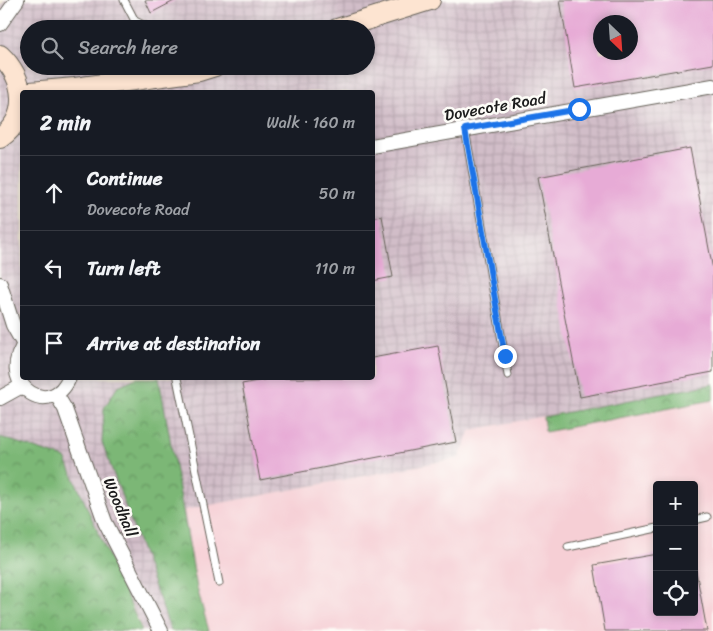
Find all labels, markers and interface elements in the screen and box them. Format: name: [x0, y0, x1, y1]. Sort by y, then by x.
north arrow: [593, 15, 638, 60]
search box: [20, 20, 375, 75]
text: Search here: [78, 31, 178, 64]
icon: search: [38, 34, 66, 62]
street label: Dovecote Road: [442, 83, 550, 130]
route start: [568, 98, 591, 121]
text: 2 min: [40, 104, 91, 142]
text: Walk · 160 m: [266, 108, 355, 137]
text: Continue: [87, 162, 163, 195]
icon: ahead: [40, 179, 68, 207]
text: 50 m: [319, 179, 355, 208]
text: Dovecote Road: [87, 195, 189, 224]
text: Turn left: [87, 252, 160, 285]
icon: left: [40, 254, 68, 282]
text: 110 m: [315, 254, 355, 283]
text: Arrive at destination: [87, 327, 260, 360]
icon: arrive: [40, 329, 68, 357]
route end: [494, 345, 517, 368]
street label: Woodhall: [95, 473, 146, 542]
map controls: [653, 481, 698, 616]
button: +: [653, 481, 698, 526]
button: −: [653, 526, 698, 571]
button: locate: [653, 571, 698, 616]

